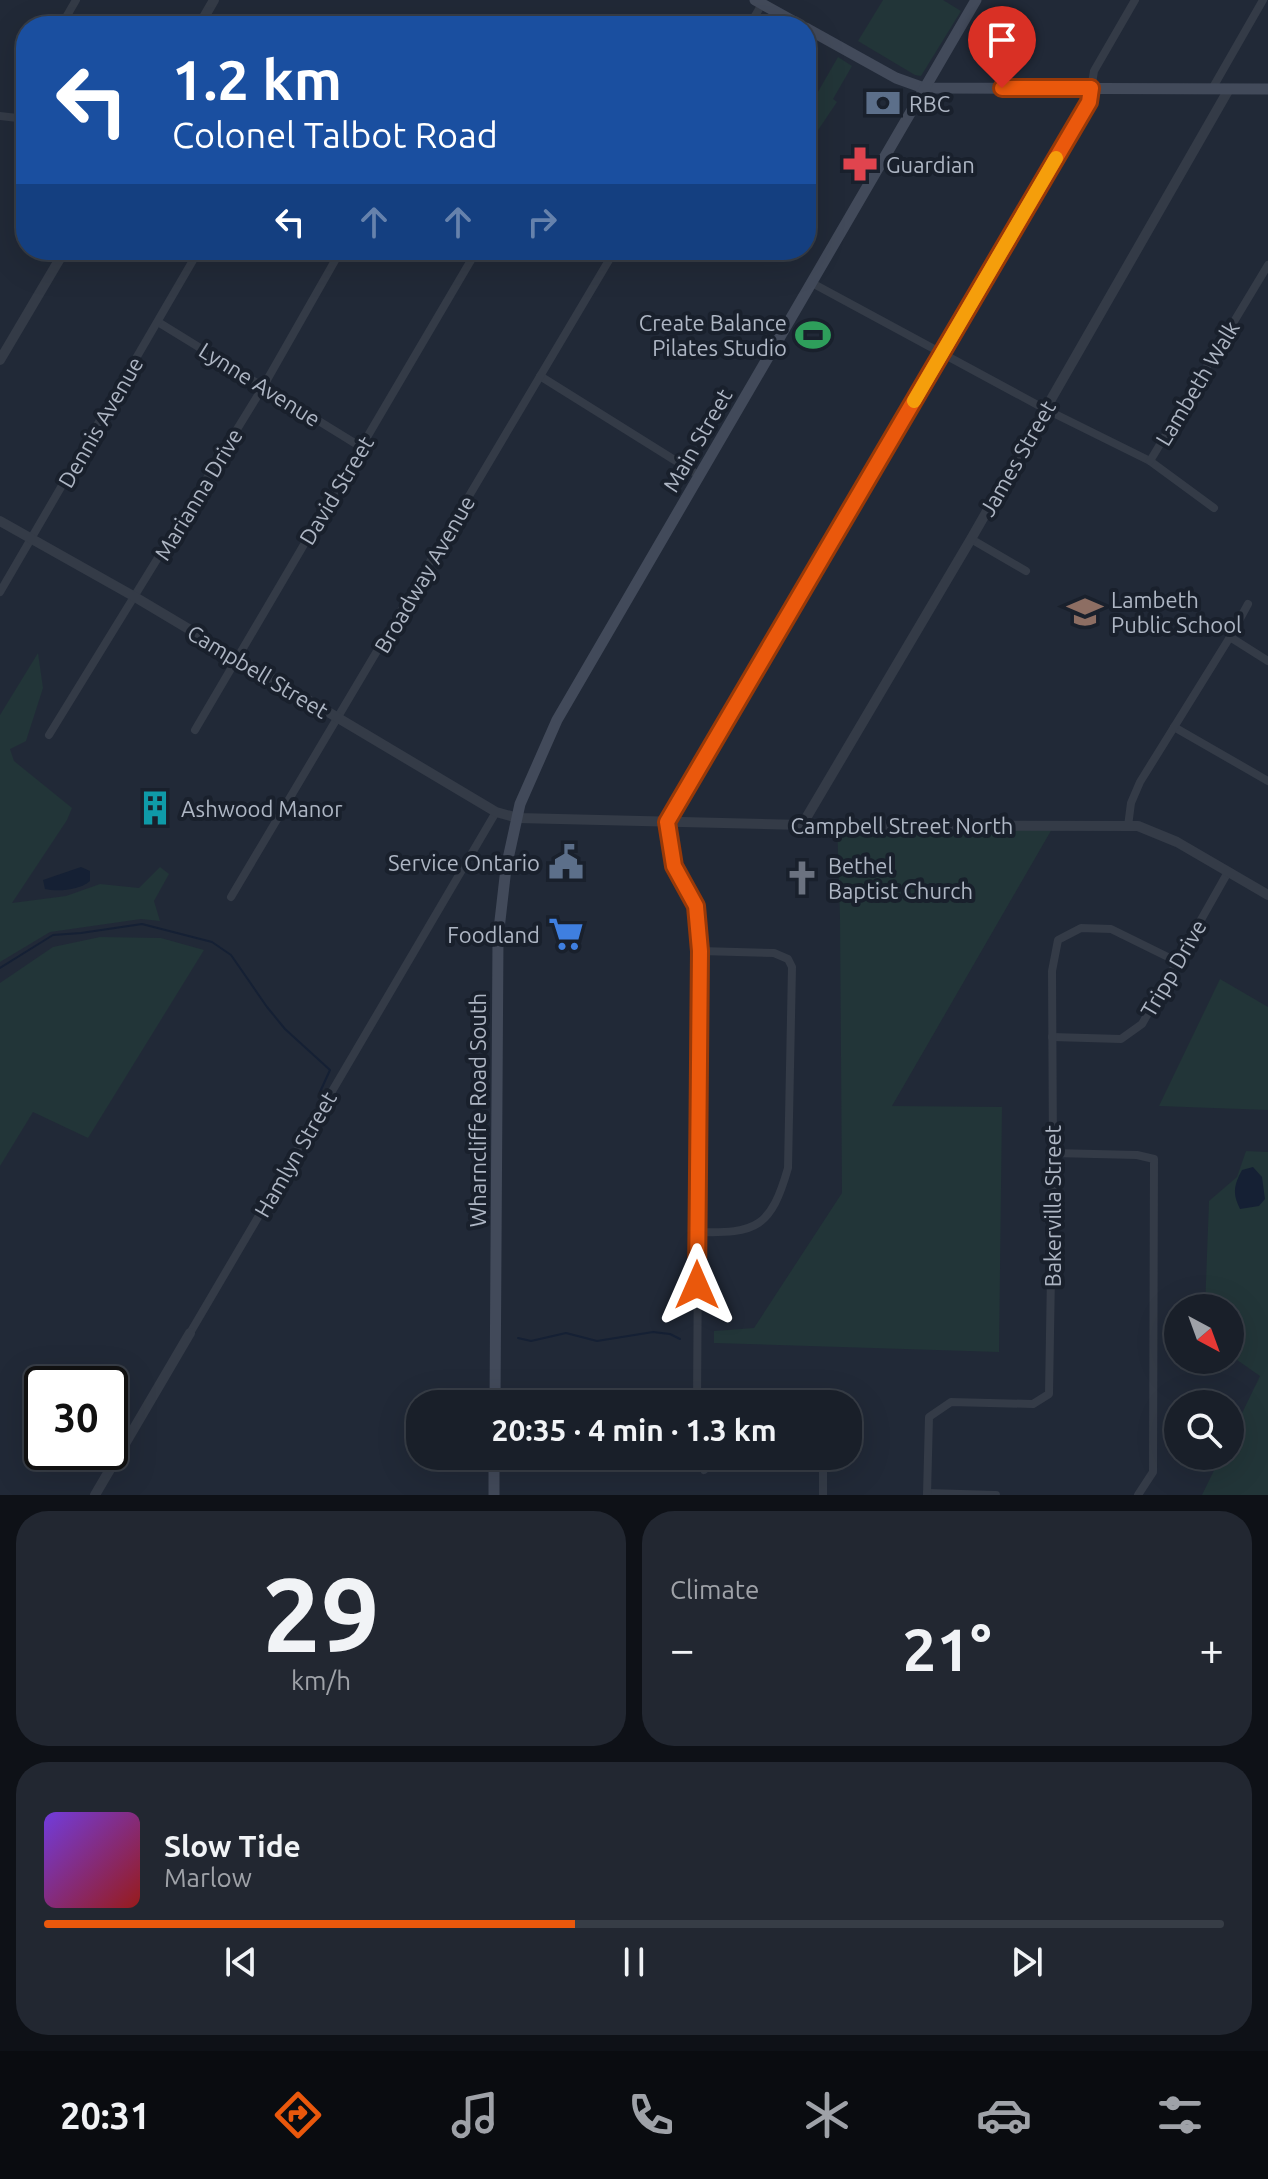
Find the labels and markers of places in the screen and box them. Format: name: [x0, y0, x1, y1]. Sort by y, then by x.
pin: [968, 6, 1036, 88]
bank icon: RBC: [864, 84, 902, 122]
place label: RBC: [909, 91, 950, 116]
pharmacy icon: Guardian: [841, 145, 879, 183]
place label: Guardian: [886, 152, 975, 177]
place label: Create Balance Pilates Studio: [639, 310, 787, 360]
sports icon: Create Balance Pilates Studio: [794, 316, 832, 354]
place label: Lambeth Public School: [1111, 587, 1242, 637]
school or university icon: Lambeth Public School: [1066, 593, 1104, 631]
building icon: Ashwood Manor: [136, 789, 174, 827]
place label: Ashwood Manor: [181, 796, 343, 821]
public building icon: Service Ontario: [547, 843, 585, 881]
place label: Service Ontario: [388, 850, 540, 875]
place label: Bethel Baptist Church: [828, 853, 973, 903]
church icon: Bethel Baptist Church: [783, 859, 821, 897]
supermarket icon: Foodland: [547, 915, 585, 953]
place label: Foodland: [447, 922, 540, 947]

